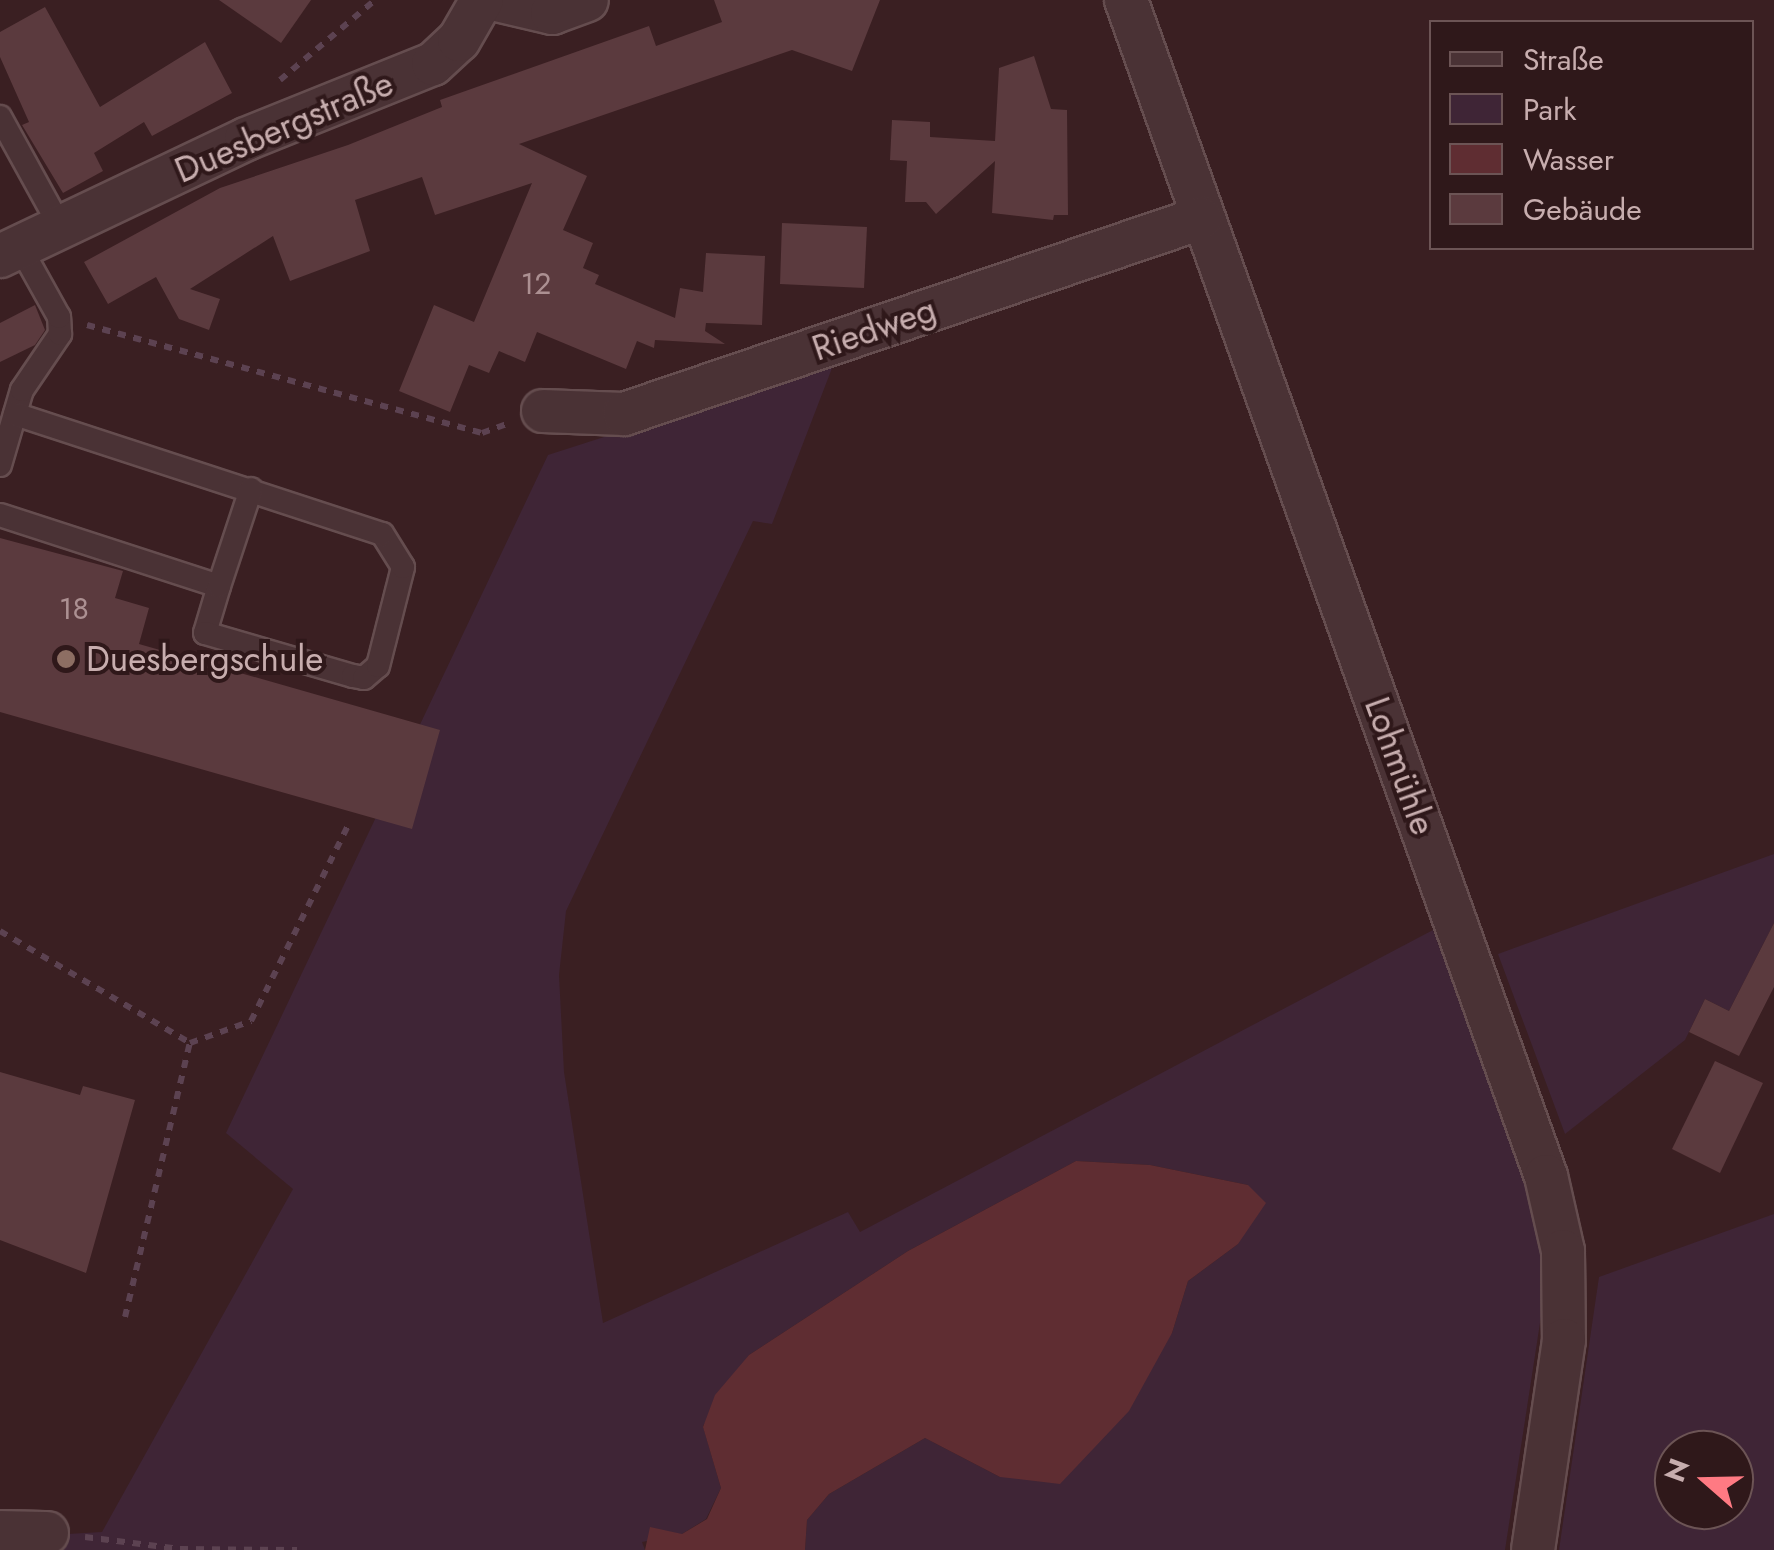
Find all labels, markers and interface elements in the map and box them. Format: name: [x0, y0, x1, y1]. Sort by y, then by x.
legend: [1429, 20, 1754, 250]
text: Straße: [1523, 38, 1604, 81]
street label: Duesbergstraße: [169, 62, 399, 192]
text: Park: [1523, 88, 1576, 131]
text: Wasser: [1523, 138, 1614, 181]
text: Gebäude: [1523, 188, 1642, 231]
house number: 12: [521, 266, 551, 302]
street label: Riedweg: [807, 288, 941, 370]
house number: 18: [59, 591, 89, 627]
place label: Duesbergschule: [86, 638, 323, 680]
marker: Duesbergschule: [55, 648, 77, 670]
street label: Lohmühle: [1356, 691, 1444, 841]
north arrow: [1654, 1430, 1754, 1530]
text: N: [1654, 1453, 1700, 1488]

